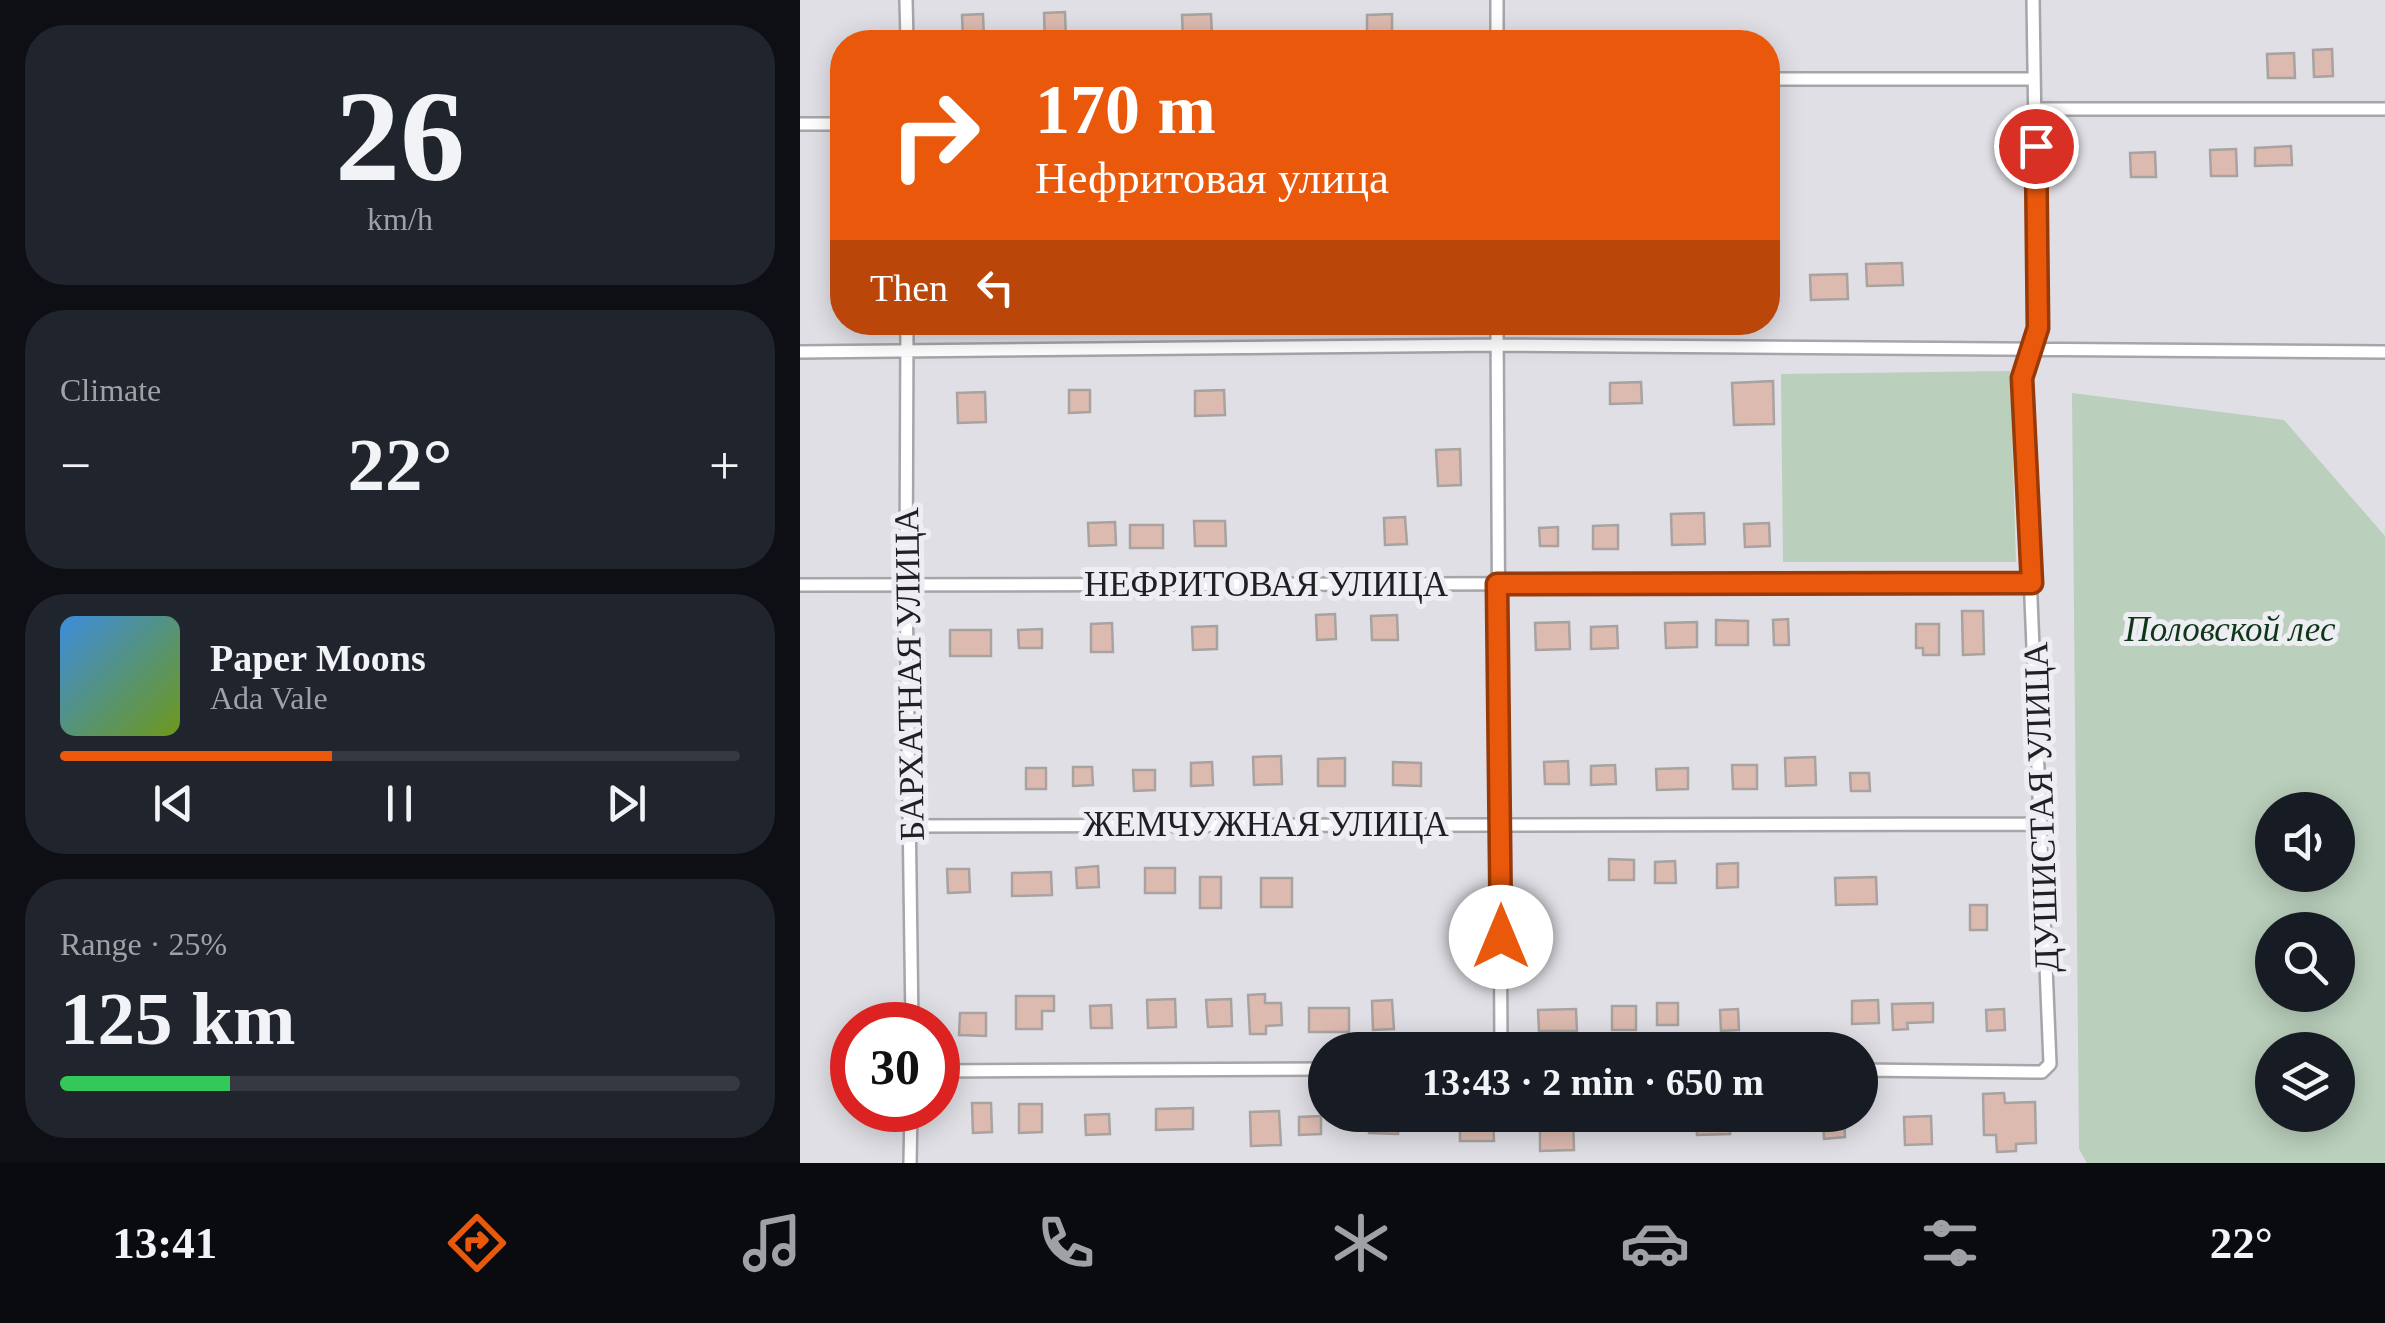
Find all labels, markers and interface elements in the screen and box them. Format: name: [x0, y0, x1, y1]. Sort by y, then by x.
text: 26: [335, 64, 465, 208]
icon: right: [870, 70, 1000, 200]
text: 170 m: [1035, 71, 1216, 148]
pin: [1994, 104, 2079, 189]
icon: arrive: [2009, 119, 2064, 174]
text: Нефритовая улица: [1035, 153, 1389, 203]
text: km/h: [367, 201, 433, 237]
icon: left: [968, 260, 1023, 315]
text: Then: [870, 267, 948, 309]
text: Climate: [60, 372, 161, 408]
text: 22°: [348, 423, 453, 506]
text: −: [60, 435, 91, 496]
text: +: [709, 435, 740, 496]
street label: БАРХАТНАЯ УЛИЦА: [887, 506, 932, 841]
street label: НЕФРИТОВАЯ УЛИЦА: [1084, 565, 1449, 604]
park label: Половской лес: [2124, 610, 2336, 649]
text: Paper Moons: [210, 637, 426, 679]
street label: ДУШИСТАЯ УЛИЦА: [2016, 640, 2067, 973]
text: Ada Vale: [210, 680, 328, 716]
icon: previous: [146, 776, 201, 831]
icon: pause: [372, 776, 427, 831]
icon: next: [599, 776, 654, 831]
map controls: [2255, 792, 2355, 1132]
button: sound: [2255, 792, 2355, 892]
street label: ЖЕМЧУЖНАЯ УЛИЦА: [1083, 805, 1450, 844]
position arrow: [1449, 885, 1553, 989]
button: search: [2255, 912, 2355, 1012]
text: Range · 25%: [60, 926, 227, 962]
text: 125 km: [60, 977, 295, 1060]
speed limit sign: 30: [830, 1002, 960, 1132]
button: layers: [2255, 1032, 2355, 1132]
text: 13:43 · 2 min · 650 m: [1422, 1061, 1764, 1103]
icon: directions: [442, 1208, 512, 1278]
icon: music: [737, 1208, 807, 1278]
icon: phone: [1031, 1208, 1101, 1278]
icon: climate: [1326, 1208, 1396, 1278]
icon: car: [1620, 1208, 1690, 1278]
icon: filters: [1915, 1208, 1985, 1278]
text: 13:41: [112, 1218, 217, 1268]
text: 22°: [2210, 1218, 2273, 1268]

